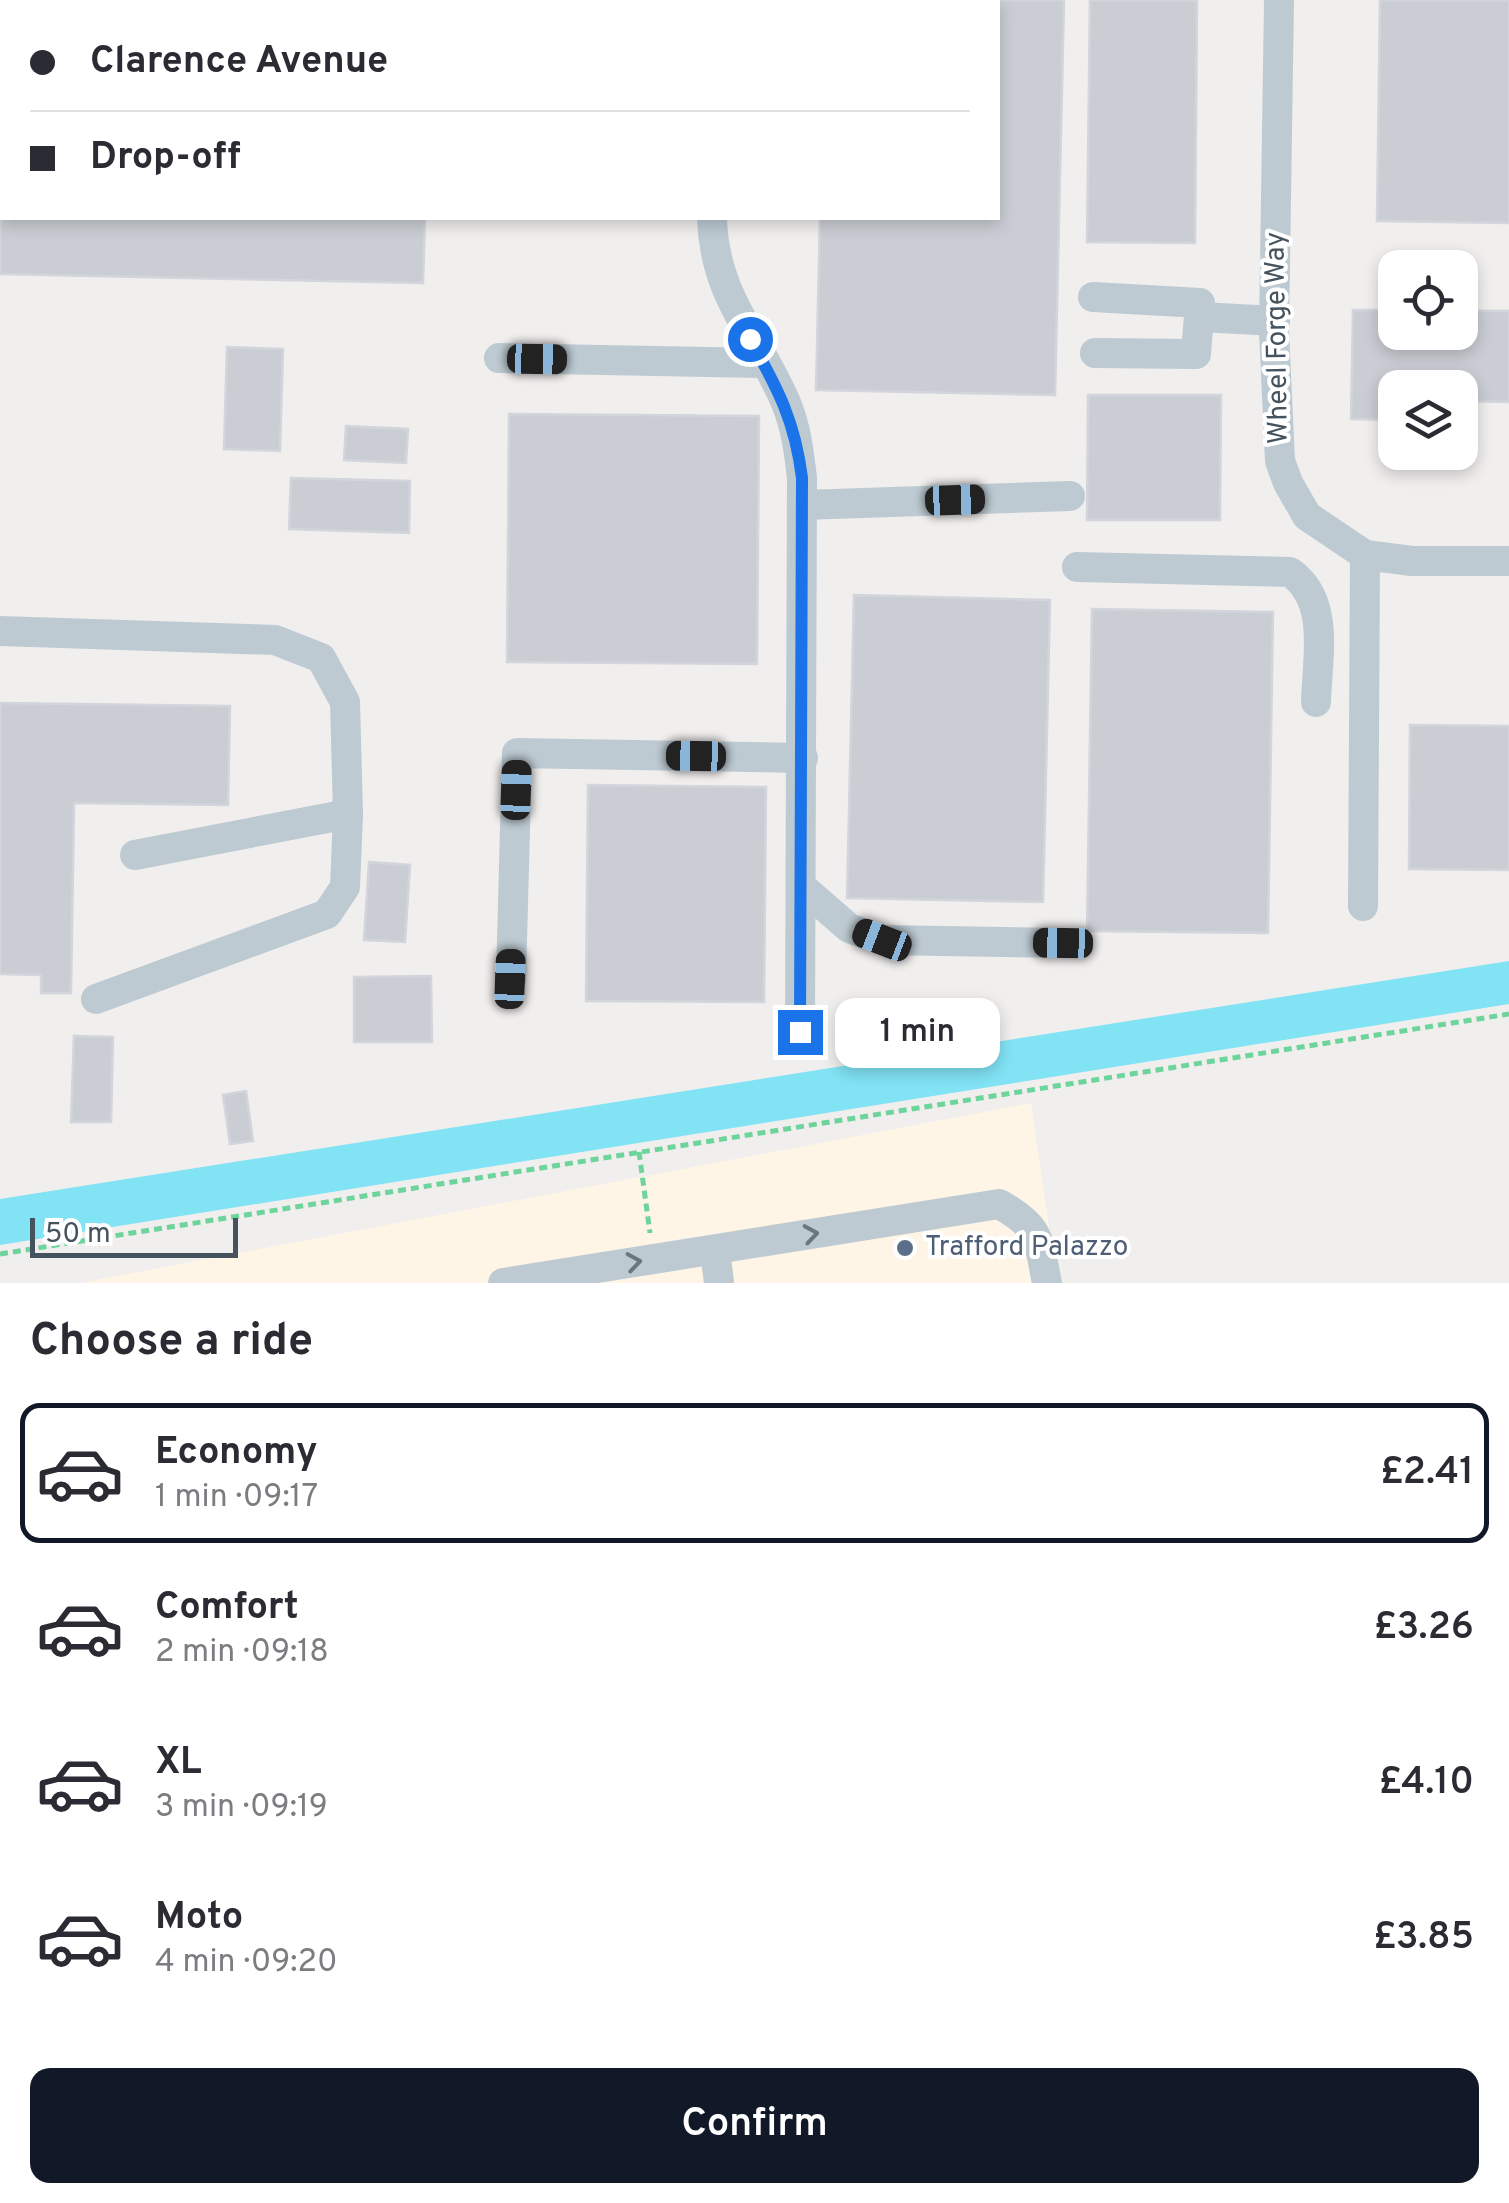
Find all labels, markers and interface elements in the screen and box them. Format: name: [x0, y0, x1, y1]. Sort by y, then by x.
text: Clarence Avenue: [90, 38, 388, 87]
text: Drop-off: [90, 134, 241, 183]
street label: Wheel Forge Way: [1258, 231, 1298, 445]
map controls: [1378, 250, 1478, 470]
button: locate: [1378, 250, 1478, 350]
route start: [728, 317, 773, 362]
car: [507, 343, 567, 375]
button: layers: [1378, 370, 1478, 470]
car: [924, 484, 986, 516]
car: [666, 740, 726, 772]
car: [500, 759, 532, 821]
car: [849, 915, 915, 965]
car: [1033, 927, 1093, 959]
car: [494, 948, 526, 1010]
callout: 1 min: [835, 997, 1000, 1067]
route end: [778, 1010, 823, 1055]
text: 1 min: [880, 1013, 955, 1053]
scale bar: [30, 1213, 238, 1258]
text: 50 m: [45, 1217, 111, 1253]
one-way arrow: [803, 1224, 820, 1245]
place label: Trafford Palazzo: [925, 1230, 1128, 1266]
marker: Trafford Palazzo: [894, 1237, 916, 1259]
one-way arrow: [626, 1253, 643, 1274]
text: Choose a ride: [30, 1314, 313, 1371]
icon: car: [35, 1428, 125, 1518]
text: Economy: [155, 1429, 317, 1478]
text: £2.41: [1380, 1449, 1474, 1498]
text: 1 min · 09:17: [155, 1478, 318, 1518]
icon: car: [35, 1583, 125, 1673]
text: Comfort: [155, 1584, 299, 1633]
text: £3.26: [1374, 1604, 1474, 1653]
text: 2 min · 09:18: [155, 1633, 329, 1673]
icon: car: [35, 1738, 125, 1828]
text: XL: [155, 1739, 202, 1788]
text: £4.10: [1378, 1759, 1474, 1808]
text: 3 min · 09:19: [155, 1788, 328, 1828]
icon: car: [35, 1893, 125, 1983]
text: Moto: [155, 1894, 243, 1943]
text: £3.85: [1373, 1914, 1474, 1963]
text: 4 min · 09:20: [155, 1943, 338, 1983]
button: Confirm: [30, 2068, 1479, 2183]

